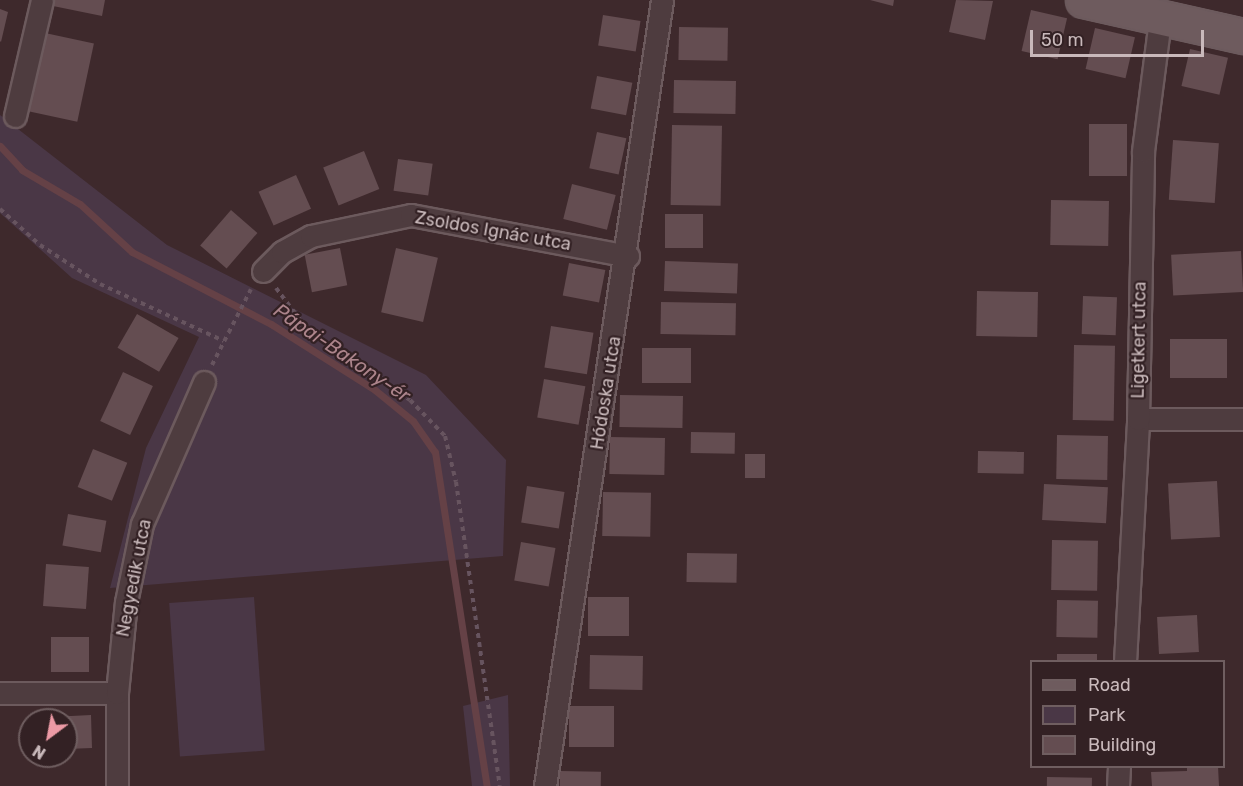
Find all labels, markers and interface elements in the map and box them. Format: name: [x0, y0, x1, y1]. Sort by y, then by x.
scale bar: [1033, 18, 1207, 56]
text: 50 m: [1041, 29, 1084, 51]
street label: Zsoldos Ignác utca: [413, 207, 573, 255]
street label: Ligetkert utca: [1127, 281, 1151, 399]
water label: Pápai-Bakony-ér: [269, 298, 415, 408]
street label: Hódoska utca: [586, 335, 626, 451]
street label: Negyedik utca: [112, 517, 156, 639]
legend: [1030, 660, 1225, 768]
text: Road: [1088, 674, 1131, 696]
text: Park: [1088, 704, 1125, 726]
north arrow: [18, 708, 78, 768]
text: Building: [1088, 734, 1156, 756]
text: N: [29, 741, 49, 763]

